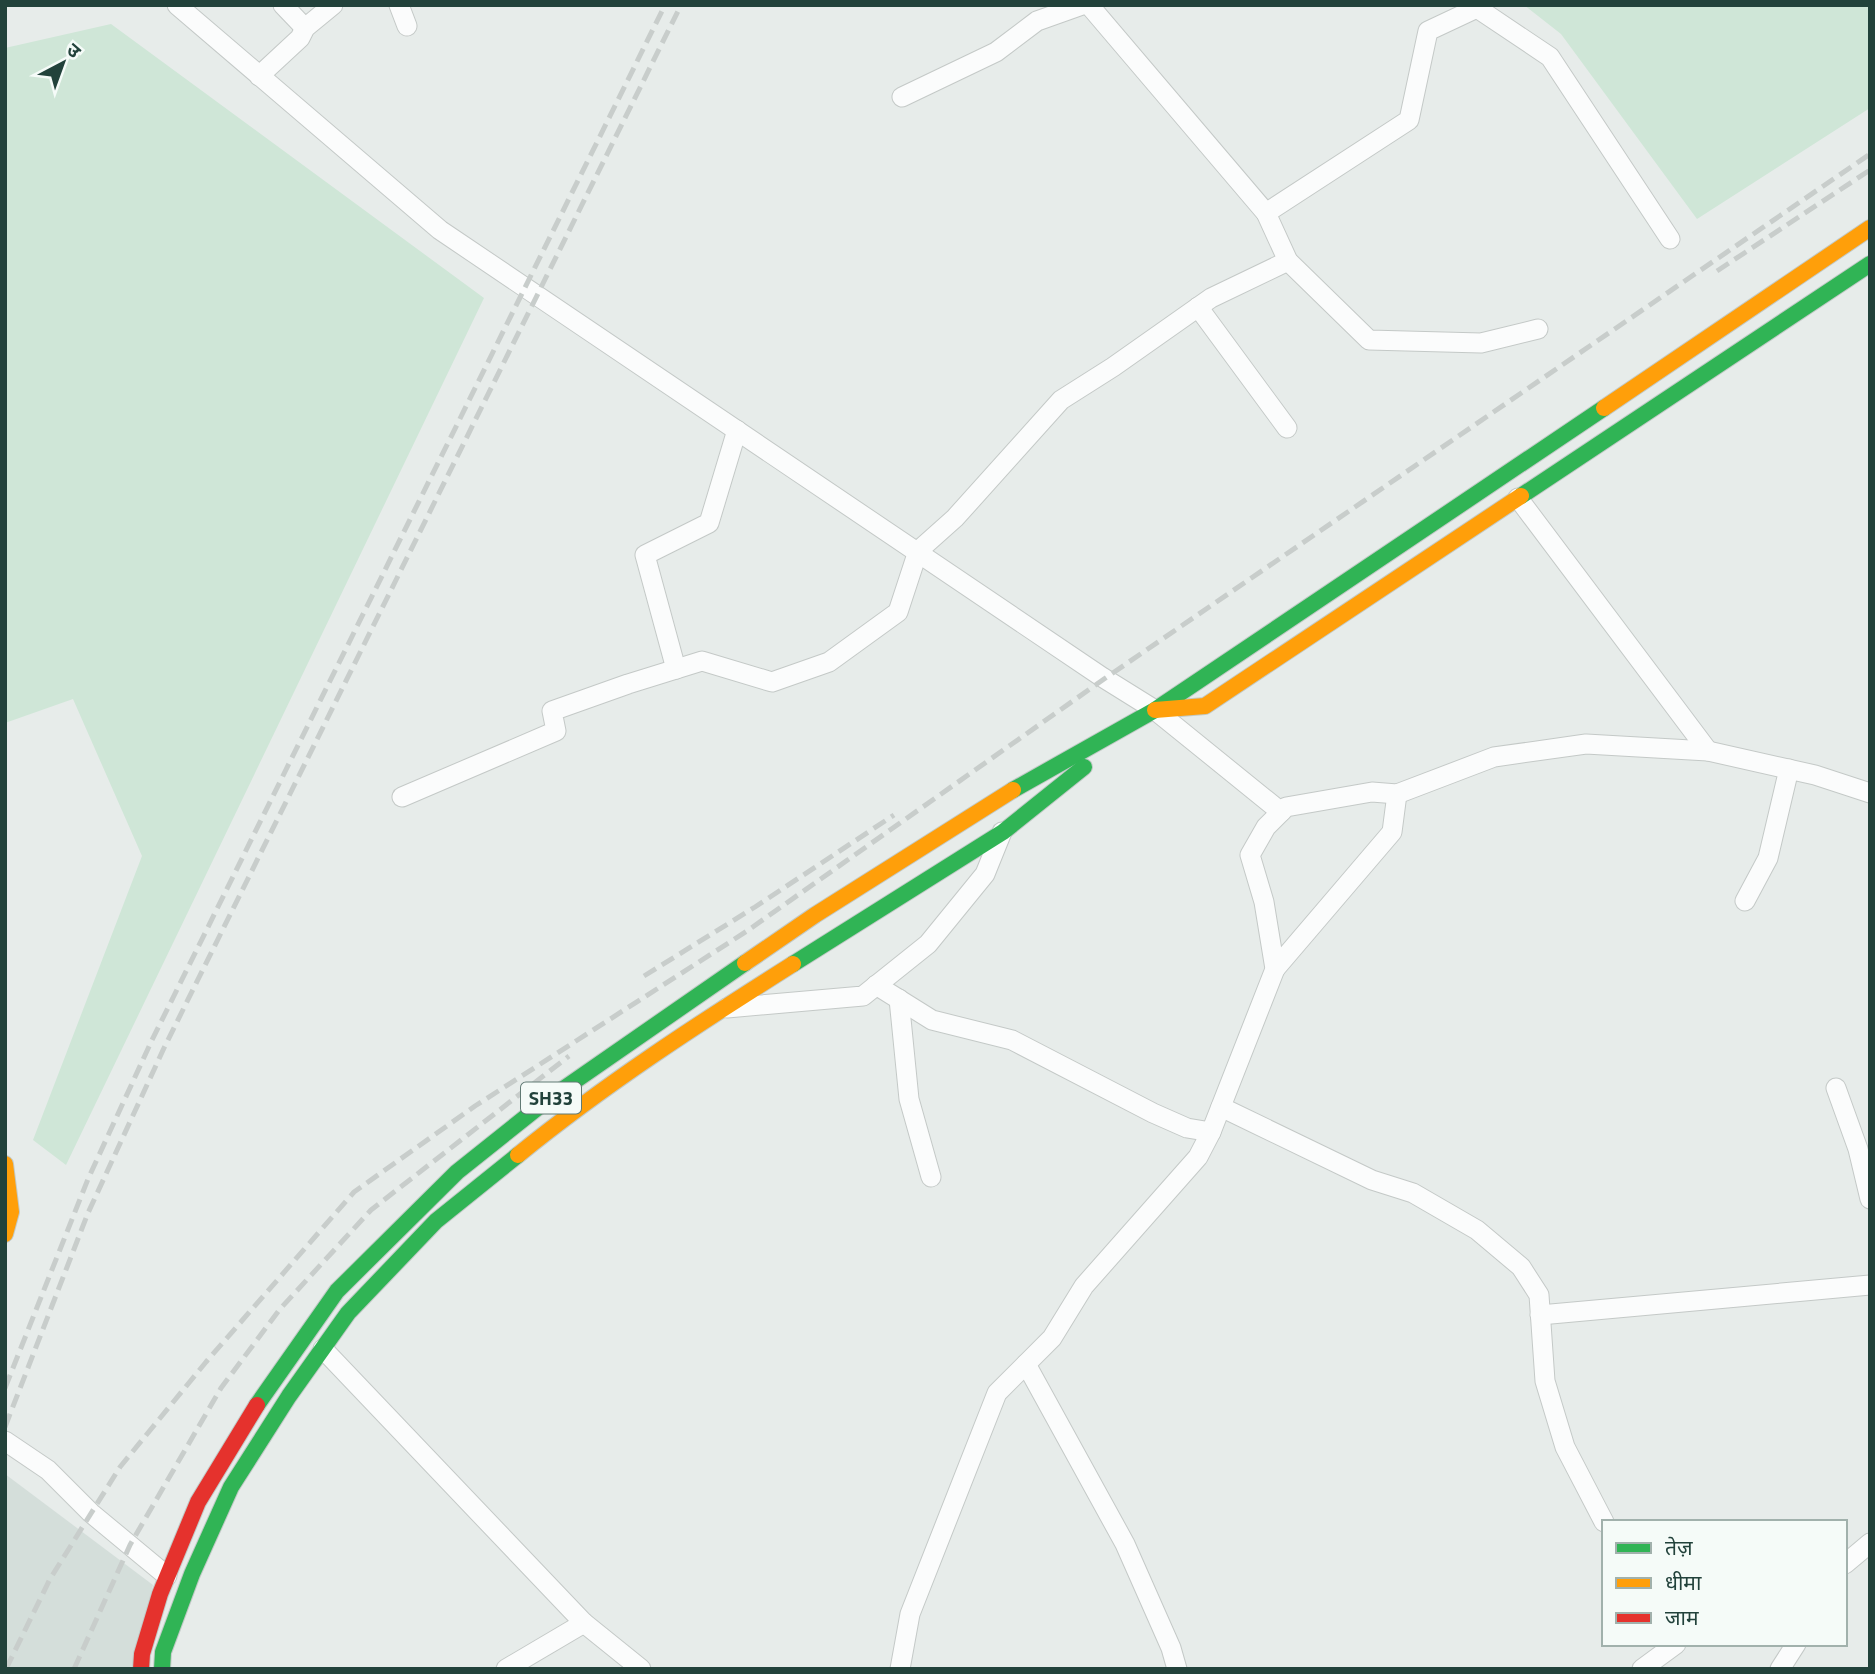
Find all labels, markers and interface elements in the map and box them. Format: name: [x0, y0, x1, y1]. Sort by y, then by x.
north arrow: [28, 28, 98, 98]
text: उ: [61, 35, 89, 65]
road number: SH33: [521, 1082, 581, 1114]
legend: [1602, 1520, 1847, 1646]
text: तेज़: [1665, 1531, 1693, 1563]
text: धीमा: [1665, 1566, 1702, 1598]
text: जाम: [1665, 1601, 1699, 1633]

